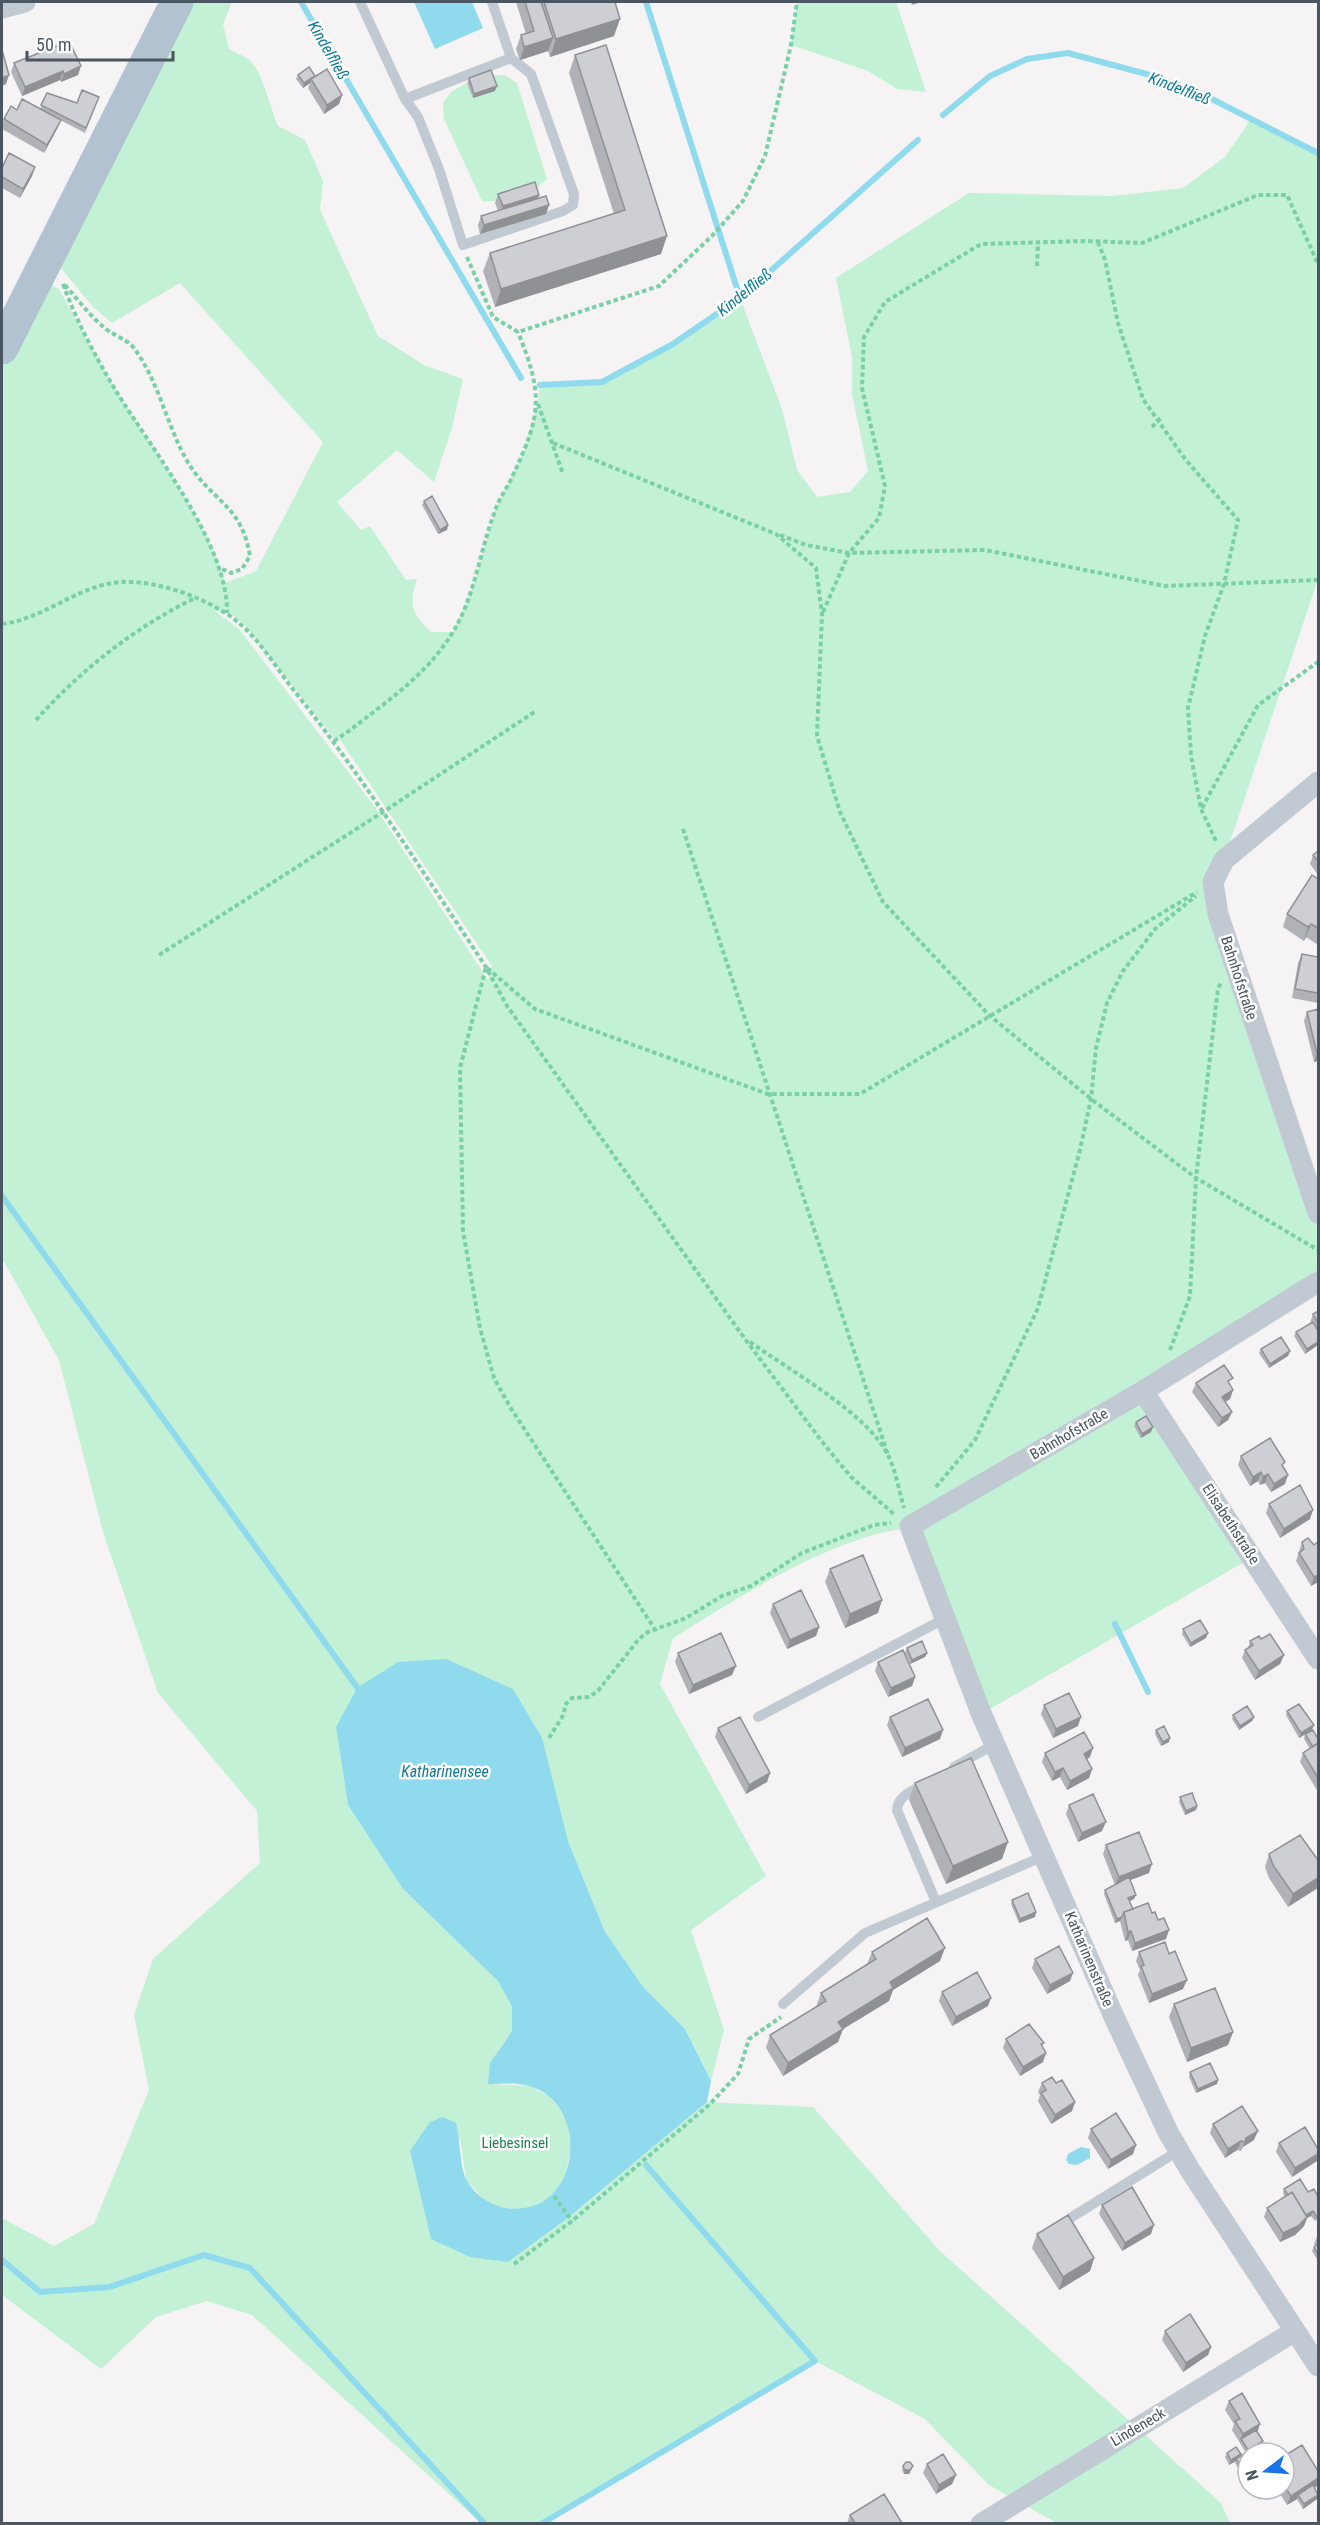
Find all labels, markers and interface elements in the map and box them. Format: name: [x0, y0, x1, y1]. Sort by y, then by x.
water label: Kindelfließ: [304, 17, 353, 83]
scale bar: [27, 24, 172, 62]
text: 50 m: [36, 34, 71, 55]
water label: Kindelfließ: [1146, 68, 1213, 109]
water label: Kindelfließ: [713, 265, 775, 320]
street label: Bahnhofstraße: [1217, 934, 1261, 1022]
street label: Bahnhofstraße: [1027, 1404, 1111, 1464]
street label: Elisabethstraße: [1198, 1480, 1264, 1568]
water label: Katharinensee: [401, 1762, 489, 1781]
street label: Katharinenstraße: [1061, 1909, 1117, 2009]
park label: Liebesinsel: [482, 2134, 548, 2152]
street label: Lindeneck: [1108, 2404, 1169, 2450]
north arrow: [1236, 2441, 1296, 2501]
text: N: [1242, 2468, 1263, 2483]

